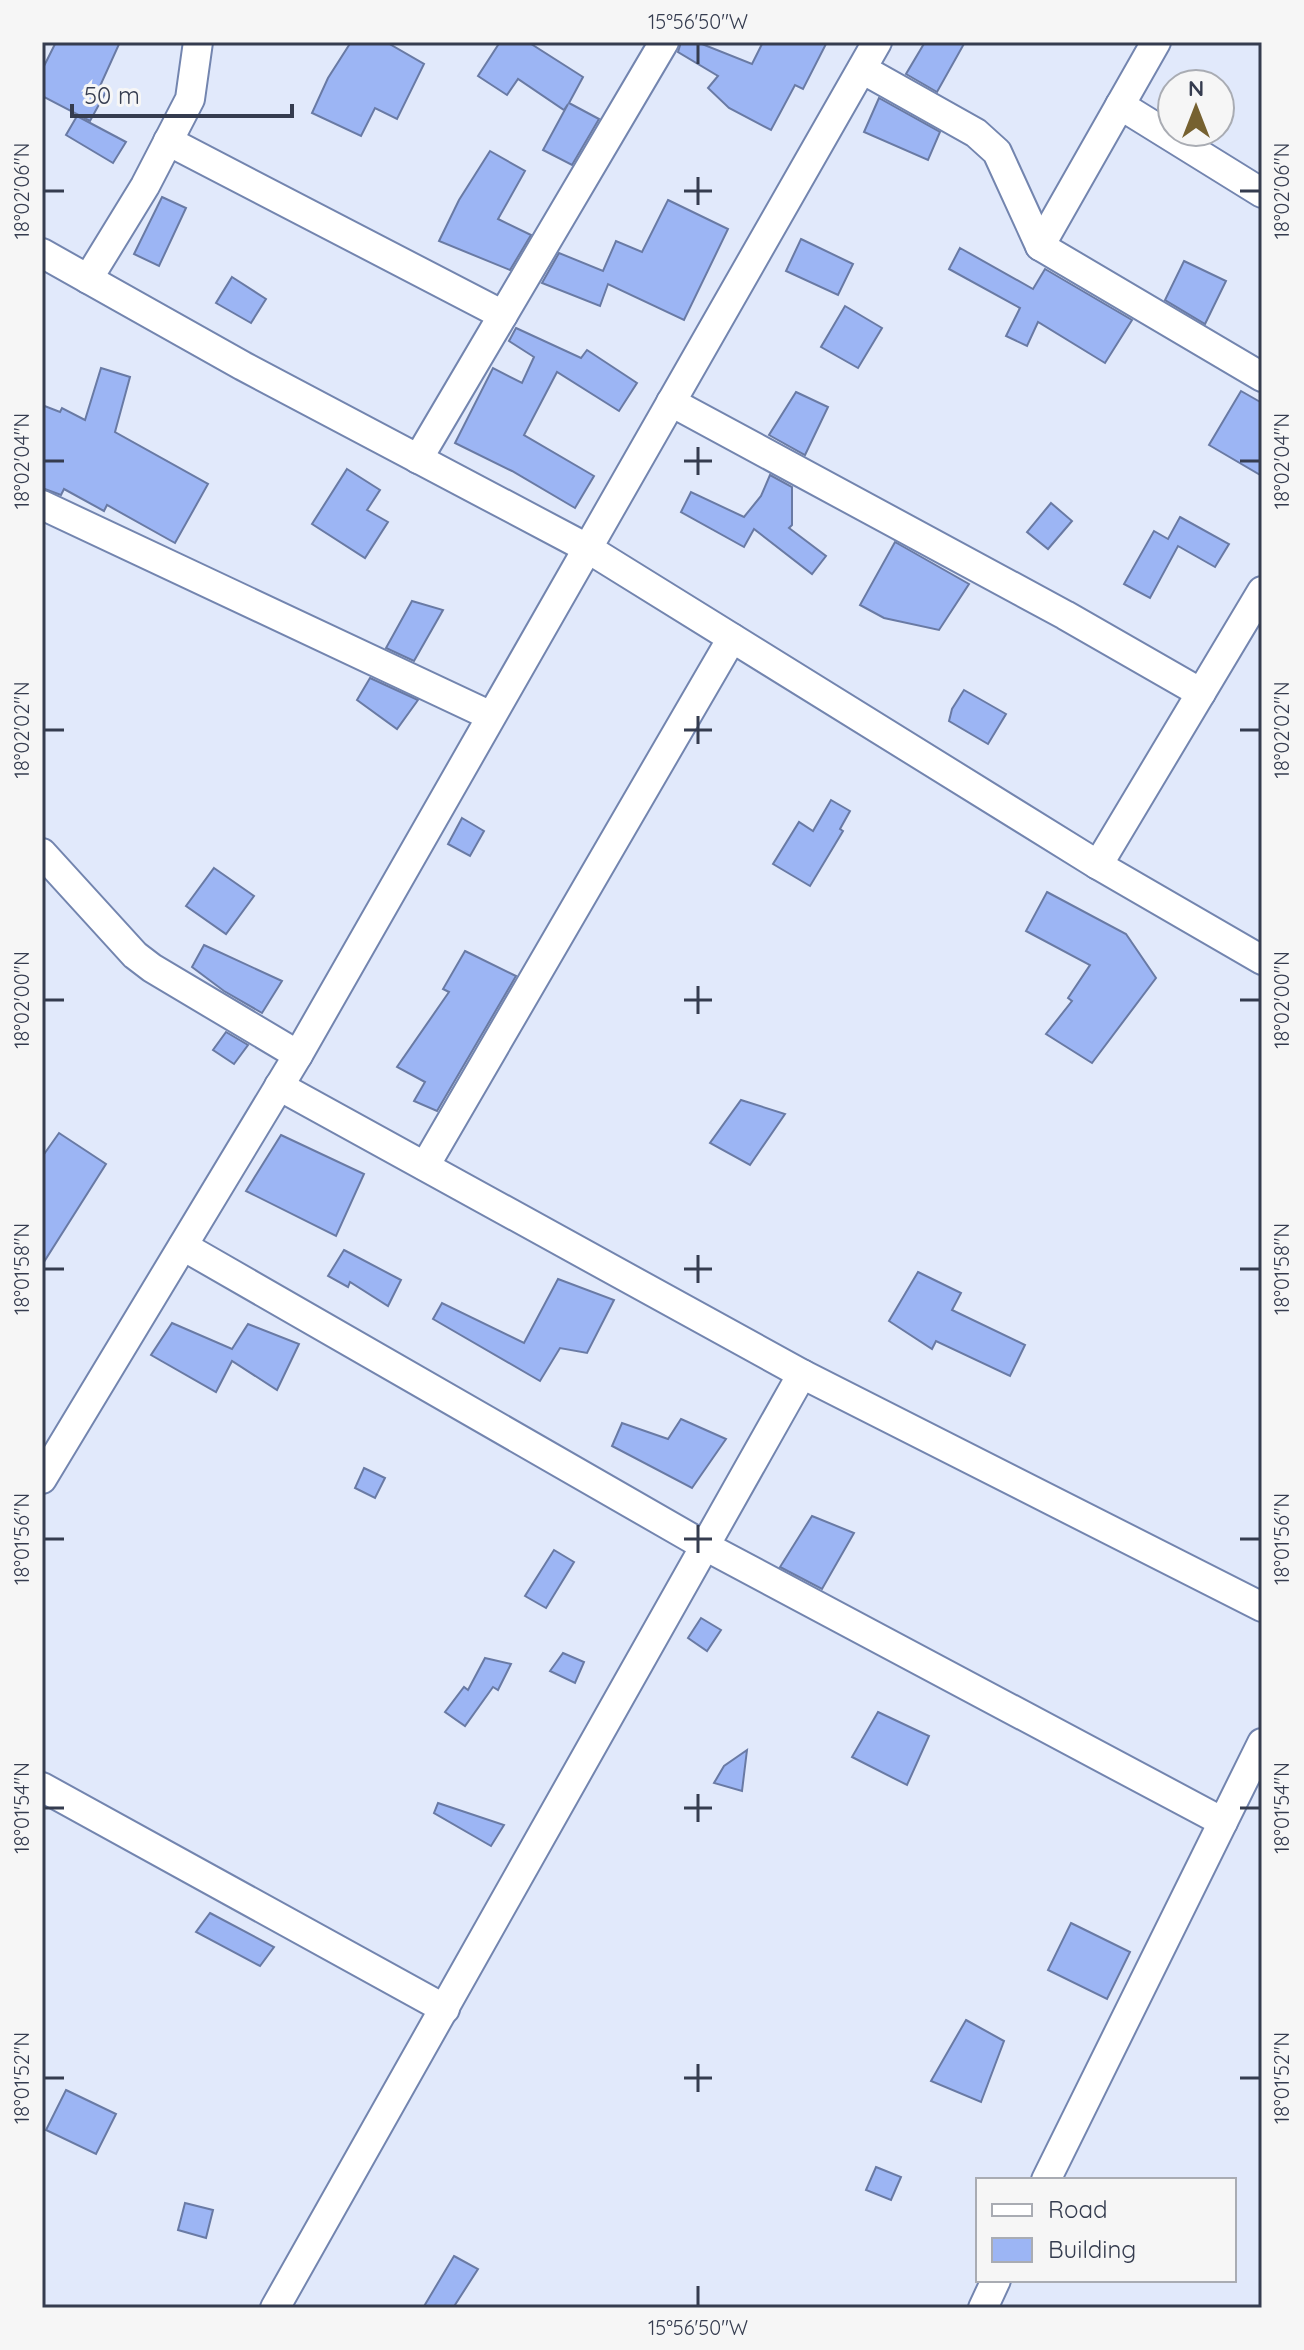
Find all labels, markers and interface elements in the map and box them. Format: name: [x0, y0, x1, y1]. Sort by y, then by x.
text: 15°56'50"W: [648, 9, 748, 34]
scale bar: [72, 68, 292, 118]
north arrow: [1156, 68, 1236, 148]
text: N: [1188, 74, 1204, 102]
text: 50 m: [84, 80, 140, 110]
text: 18°02'06"N: [9, 143, 34, 239]
text: 18°02'06"N: [1269, 143, 1294, 239]
text: 18°02'04"N: [9, 413, 34, 509]
text: 18°02'04"N: [1269, 413, 1294, 509]
text: 18°02'02"N: [9, 682, 34, 778]
text: 18°02'02"N: [1269, 682, 1294, 778]
text: 18°02'00"N: [9, 951, 34, 1049]
text: 18°02'00"N: [1269, 951, 1294, 1049]
text: 18°01'58"N: [9, 1223, 34, 1315]
text: 18°01'58"N: [1269, 1223, 1294, 1315]
text: 18°01'56"N: [9, 1493, 34, 1585]
text: 18°01'56"N: [1269, 1493, 1294, 1585]
text: 18°01'54"N: [9, 1762, 34, 1854]
text: 18°01'54"N: [1269, 1762, 1294, 1854]
text: 18°01'52"N: [9, 2032, 34, 2124]
text: 18°01'52"N: [1269, 2032, 1294, 2124]
legend: [976, 2178, 1236, 2282]
text: Road: [1048, 2194, 1108, 2224]
text: Building: [1048, 2234, 1136, 2264]
text: 15°56'50"W: [648, 2315, 748, 2340]

